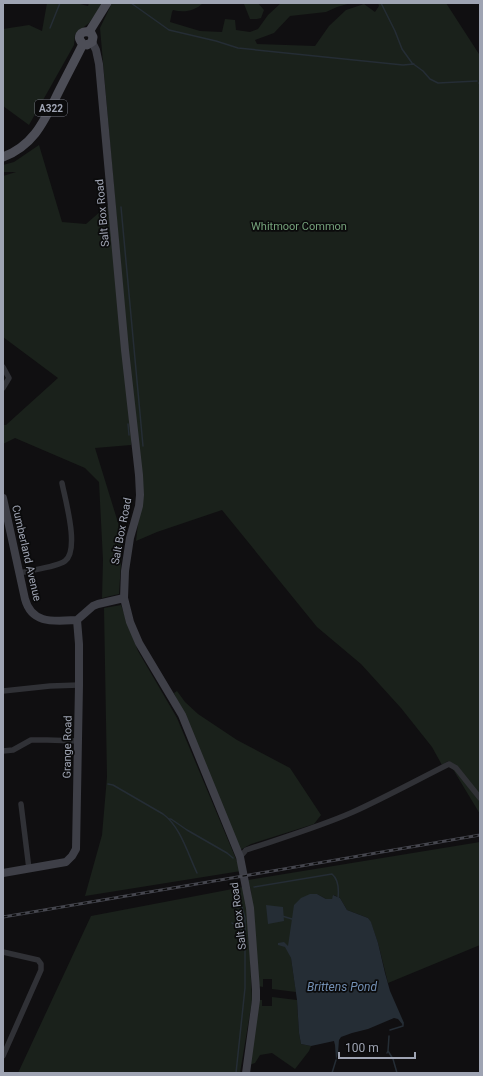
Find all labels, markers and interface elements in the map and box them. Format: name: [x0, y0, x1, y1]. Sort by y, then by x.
road number: A322: [35, 100, 67, 116]
street label: Salt Box Road: [93, 179, 112, 247]
park label: Whitmoor Common: [251, 220, 347, 233]
street label: Salt Box Road: [109, 496, 134, 566]
street label: Cumberland Avenue: [9, 504, 44, 603]
street label: Grange Road: [60, 715, 75, 779]
street label: Salt Box Road: [228, 881, 249, 950]
water label: Brittens Pond: [307, 980, 377, 994]
scale bar: [339, 1034, 415, 1060]
text: 100 m: [345, 1041, 379, 1055]

